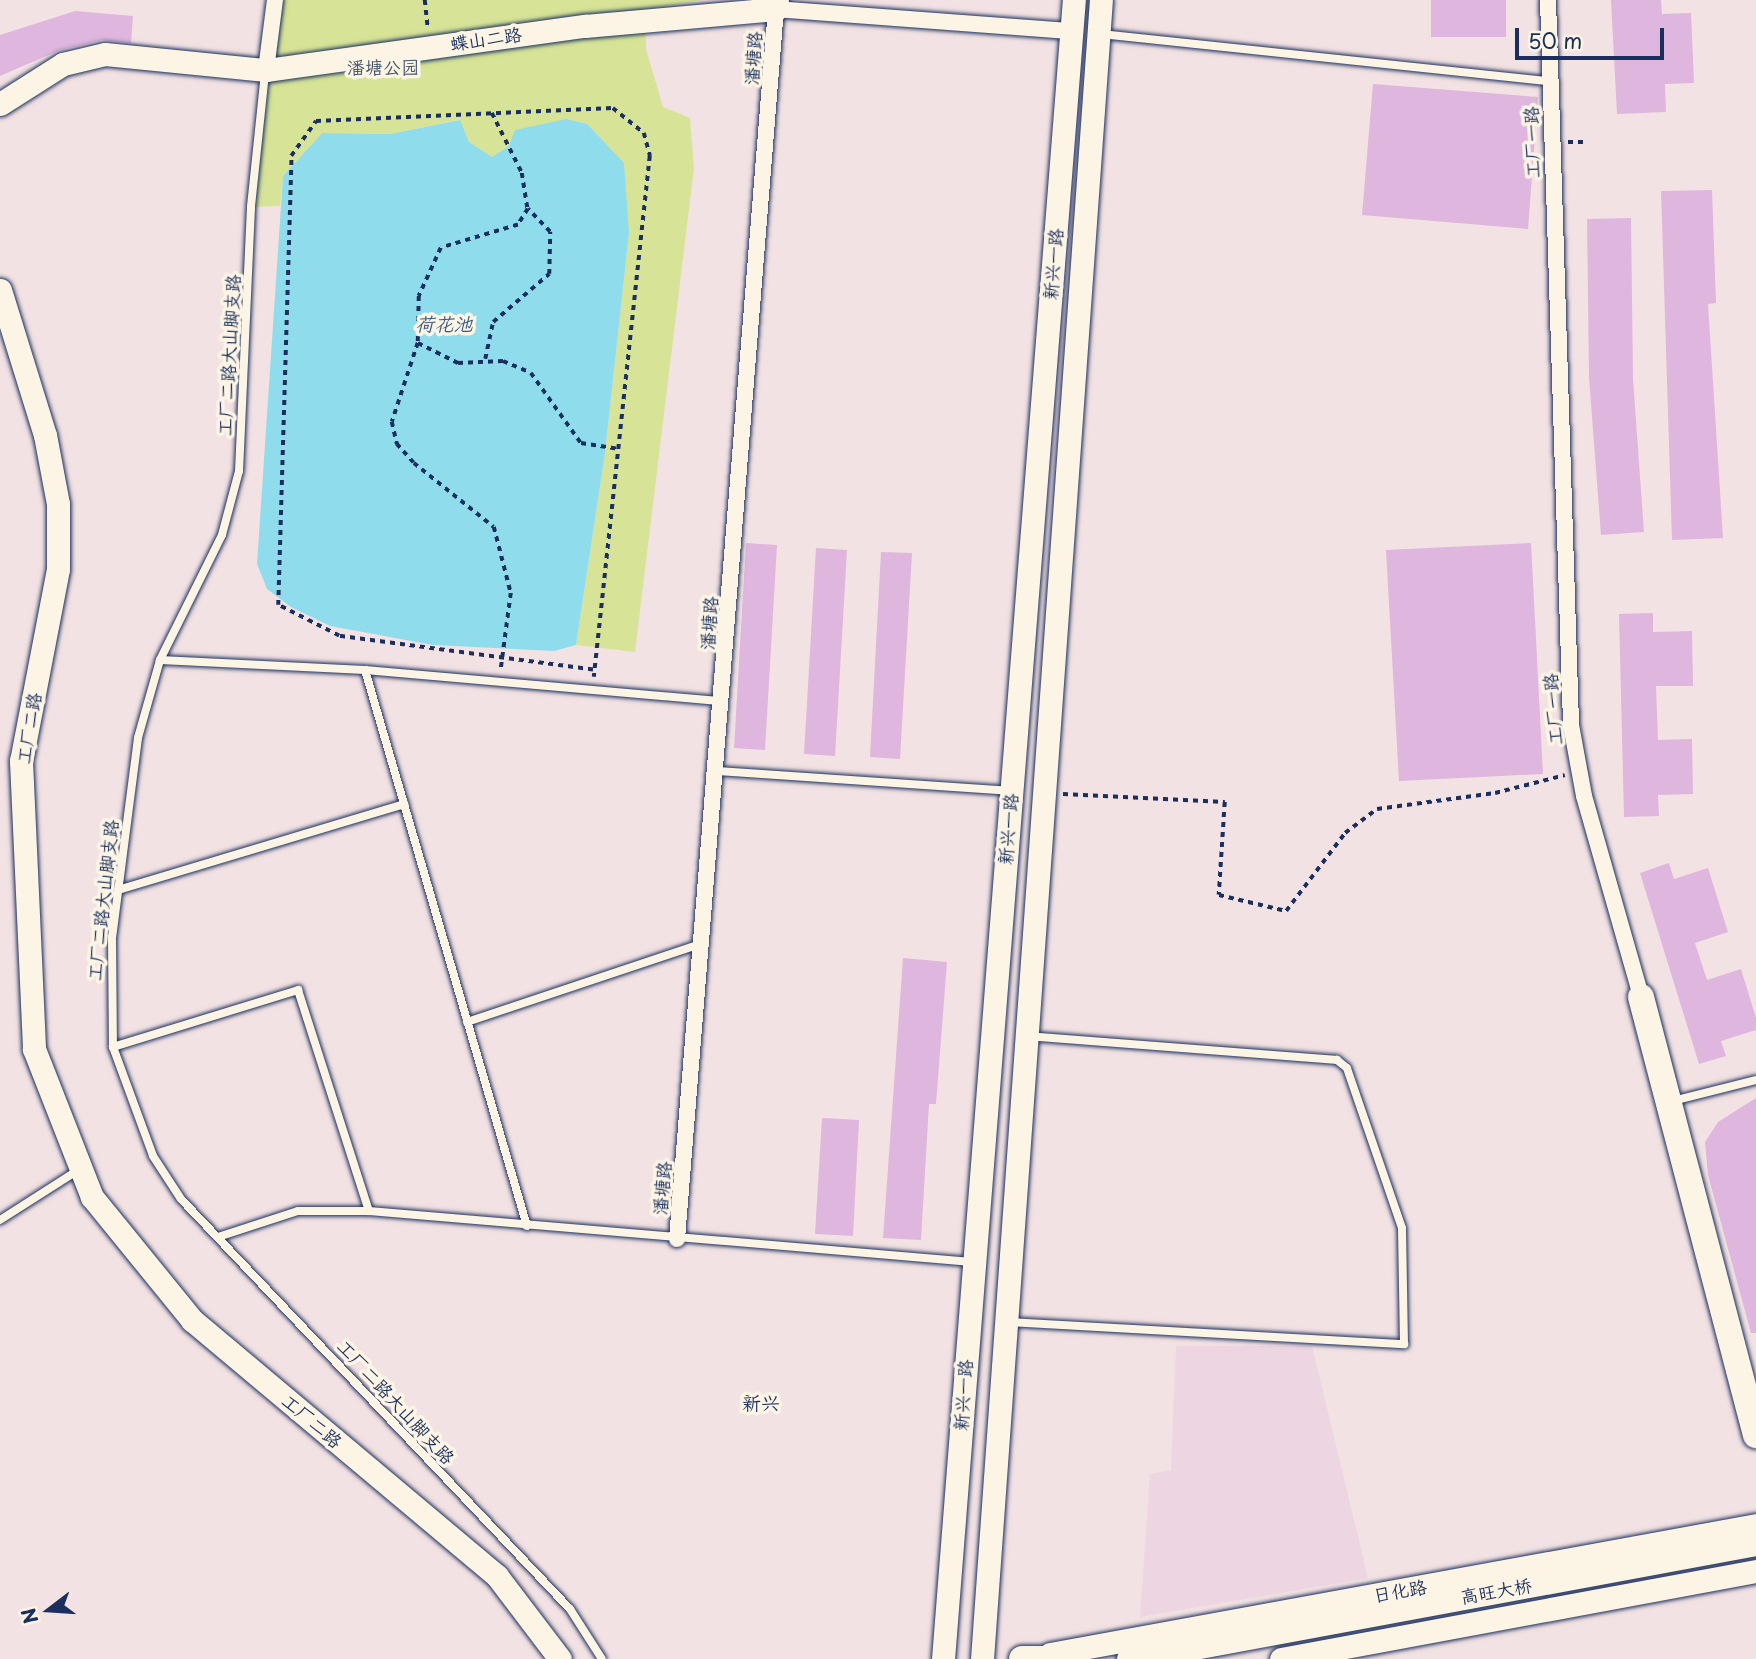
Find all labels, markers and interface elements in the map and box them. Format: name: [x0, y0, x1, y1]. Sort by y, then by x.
scale bar: [1518, 14, 1667, 58]
street label: 蝶山二路: [449, 23, 523, 55]
text: 50 m: [1528, 24, 1582, 56]
street label: 潘塘路: [740, 30, 766, 86]
park label: 潘塘公园: [347, 56, 419, 78]
street label: 工厂一路: [1520, 106, 1544, 178]
street label: 新兴一路: [1039, 227, 1067, 301]
street label: 工厂二路大山脚支路: [214, 274, 244, 436]
water label: 荷花池: [416, 313, 472, 335]
street label: 潘塘路: [696, 595, 722, 651]
street label: 工厂一路: [1539, 672, 1567, 746]
street label: 工厂二路: [13, 691, 45, 765]
street label: 新兴一路: [994, 792, 1022, 866]
street label: 工厂二路大山脚支路: [84, 818, 122, 982]
street label: 潘塘路: [649, 1160, 675, 1216]
street label: 工厂二路大山脚支路: [333, 1335, 459, 1469]
street label: 新兴一路: [950, 1358, 976, 1432]
street label: 工厂二路: [277, 1390, 347, 1452]
district label: 新兴: [742, 1392, 780, 1414]
street label: 高旺大桥: [1459, 1574, 1533, 1608]
north arrow: [14, 1575, 84, 1645]
street label: 日化路: [1372, 1576, 1428, 1606]
text: N: [13, 1605, 45, 1627]

